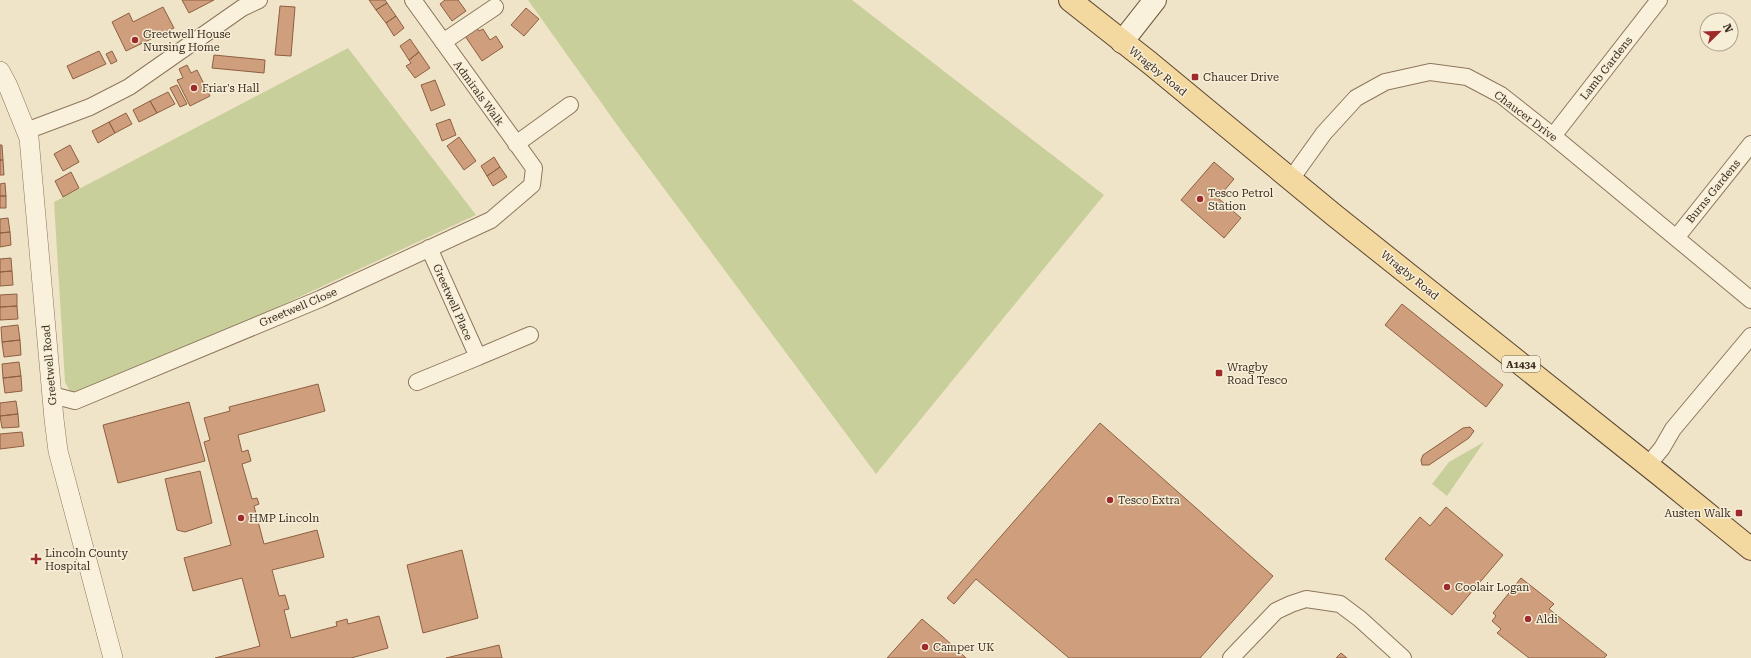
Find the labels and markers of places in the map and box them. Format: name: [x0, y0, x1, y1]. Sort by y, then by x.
place label: Greetwell House Nursing Home: [143, 28, 231, 54]
marker: Greetwell House Nursing Home: [130, 35, 140, 45]
place label: Chaucer Drive: [1203, 71, 1279, 84]
marker: Chaucer Drive: [1190, 72, 1200, 82]
place label: Friar's Hall: [202, 82, 260, 95]
marker: Friar's Hall: [189, 83, 199, 93]
place label: Tesco Petrol Station: [1208, 187, 1274, 213]
marker: Tesco Petrol Station: [1195, 194, 1205, 204]
place label: Wragby Road Tesco: [1227, 361, 1288, 387]
marker: Wragby Road Tesco: [1214, 368, 1224, 378]
place label: Tesco Extra: [1118, 494, 1180, 507]
marker: Tesco Extra: [1105, 495, 1115, 505]
place label: Austen Walk: [1664, 507, 1731, 520]
marker: Austen Walk: [1734, 508, 1744, 518]
place label: HMP Lincoln: [249, 512, 319, 525]
marker: HMP Lincoln: [236, 513, 246, 523]
place label: Lincoln County Hospital: [45, 547, 128, 573]
marker: Lincoln County Hospital: [30, 553, 42, 565]
place label: Coolair Logan: [1455, 581, 1529, 594]
marker: Coolair Logan: [1442, 582, 1452, 592]
place label: Aldi: [1536, 613, 1558, 626]
marker: Aldi: [1523, 614, 1533, 624]
place label: Camper UK: [933, 641, 994, 654]
marker: Camper UK: [920, 642, 930, 652]

